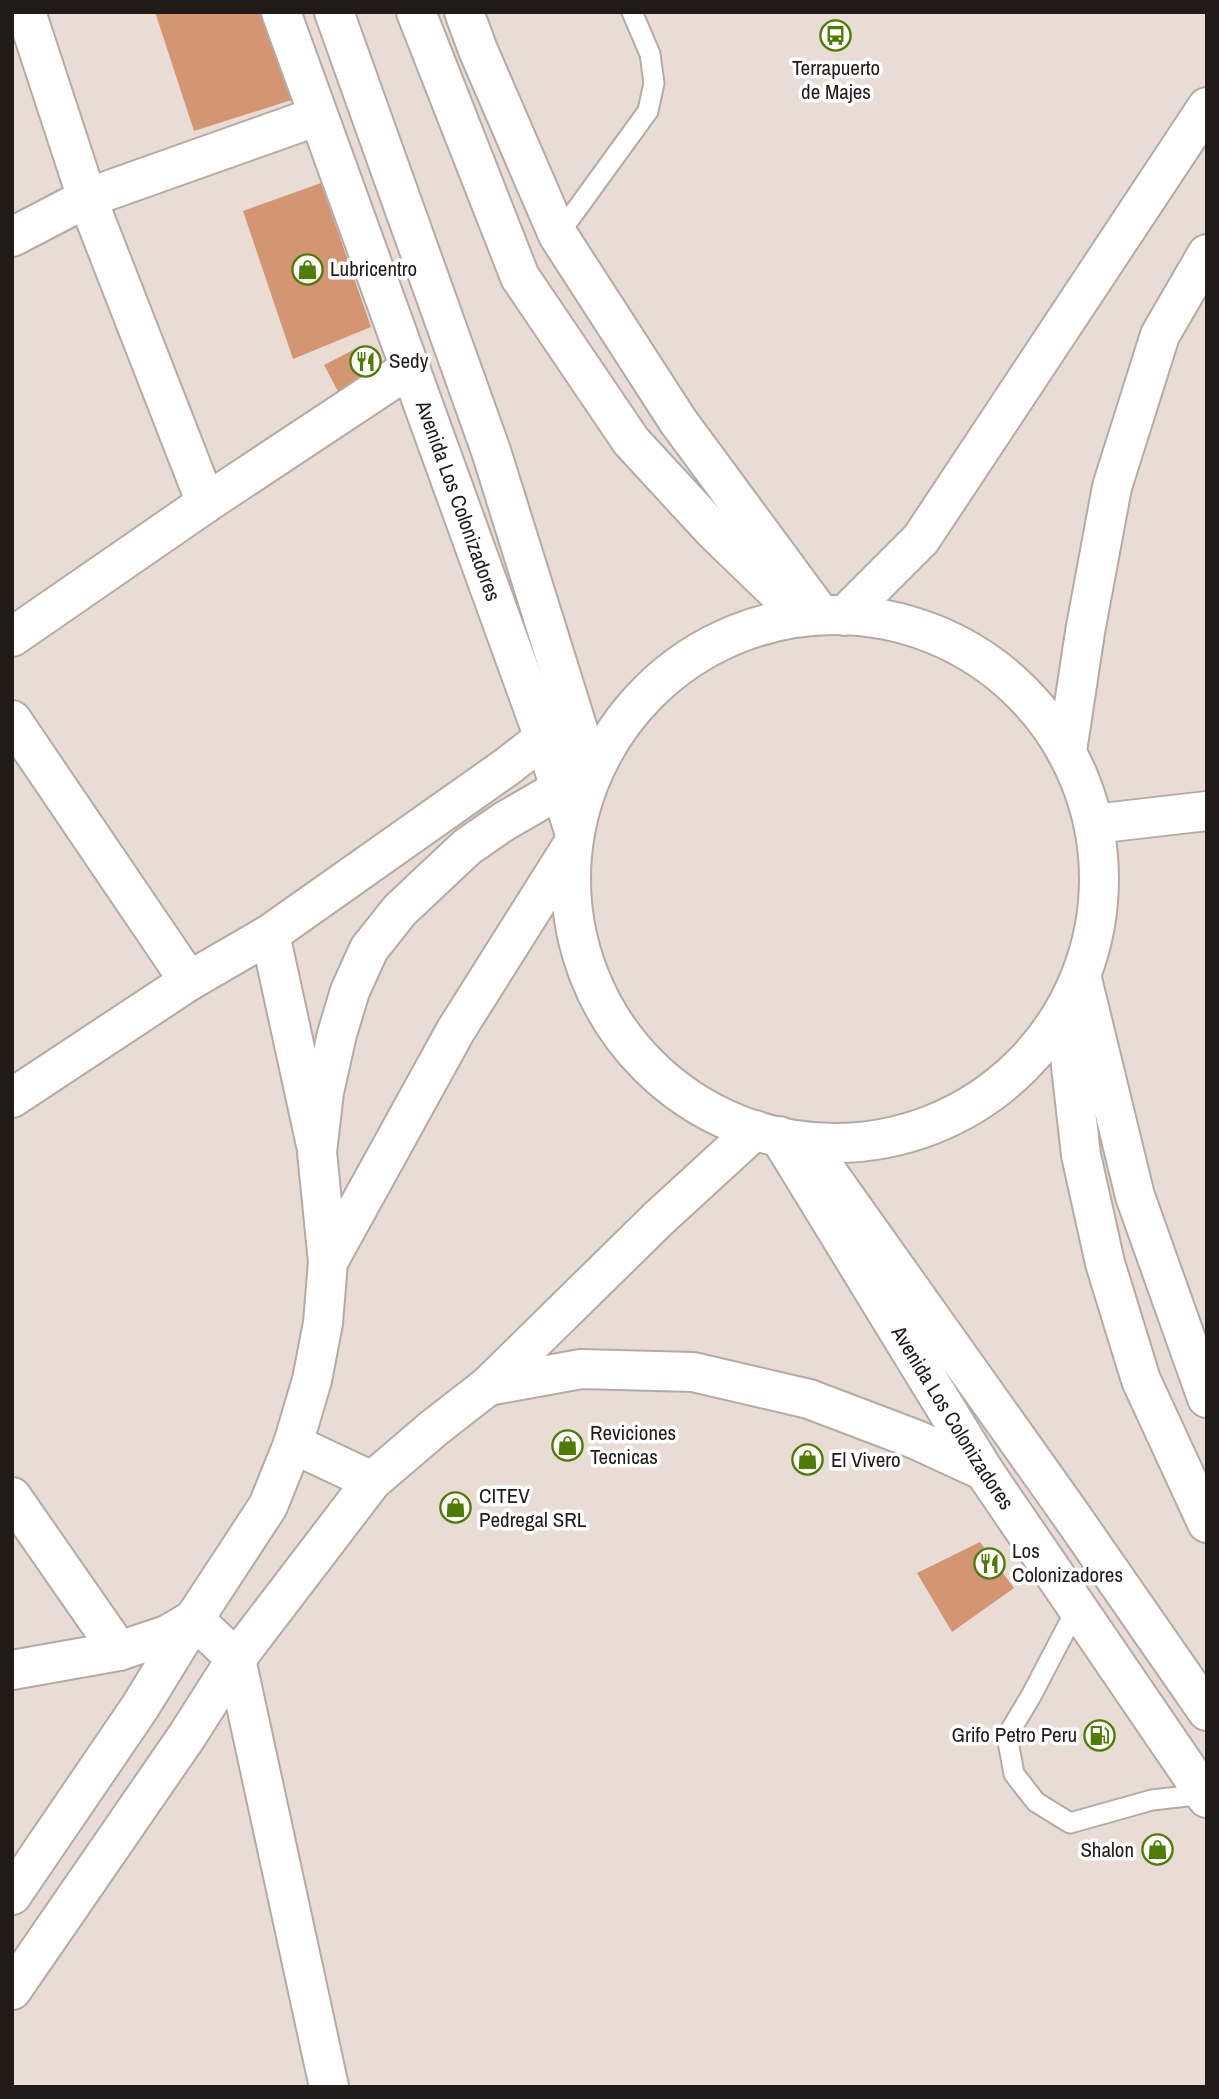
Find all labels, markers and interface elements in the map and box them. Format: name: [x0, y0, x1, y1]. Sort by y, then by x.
bus stop icon: Terrapuerto de Majes: [819, 19, 853, 53]
place label: Terrapuerto de Majes: [792, 53, 880, 106]
shop icon: Lubricentro: [290, 252, 324, 286]
place label: Lubricentro: [330, 254, 417, 283]
restaurant icon: Sedy: [349, 344, 383, 378]
place label: Sedy: [389, 346, 429, 375]
street label: Avenida Los Colonizadores: [409, 395, 508, 605]
street label: Avenida Los Colonizadores: [884, 1319, 1021, 1515]
place label: Reviciones Tecnicas: [590, 1418, 676, 1471]
shop icon: Reviciones Tecnicas: [550, 1428, 584, 1462]
shop icon: El Vivero: [791, 1443, 825, 1477]
place label: El Vivero: [831, 1445, 901, 1474]
place label: CITEV Pedregal SRL: [479, 1481, 587, 1534]
shop icon: CITEV Pedregal SRL: [439, 1491, 473, 1525]
place label: Los Colonizadores: [1012, 1536, 1123, 1589]
restaurant icon: Los Colonizadores: [972, 1546, 1006, 1580]
fuel station icon: Grifo Petro Peru: [1083, 1718, 1117, 1752]
place label: Grifo Petro Peru: [952, 1720, 1077, 1749]
shop icon: Shalon: [1140, 1833, 1174, 1867]
place label: Shalon: [1080, 1835, 1134, 1864]

